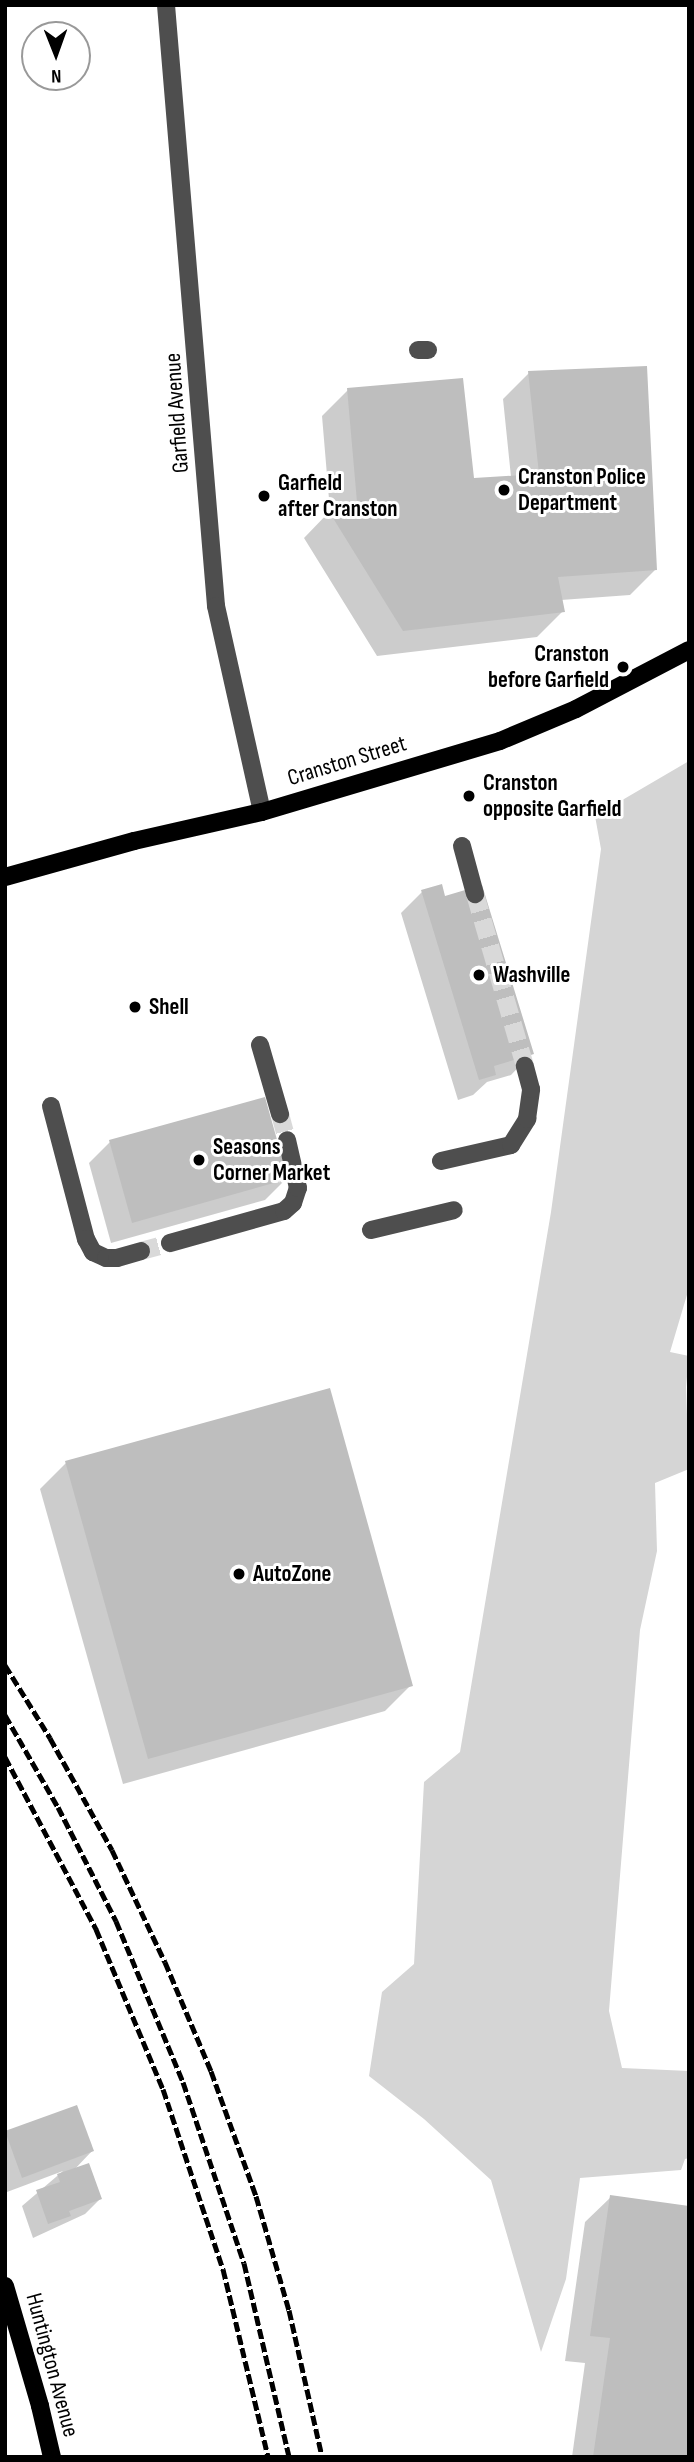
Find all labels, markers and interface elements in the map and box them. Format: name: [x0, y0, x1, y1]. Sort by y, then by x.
north arrow: [21, 21, 91, 91]
text: N: [51, 64, 62, 87]
street label: Garfield Avenue: [159, 352, 195, 474]
place label: Cranston Police Department: [518, 463, 646, 517]
place label: Garfield after Cranston: [278, 469, 397, 523]
marker: Cranston Police Department: [496, 482, 512, 498]
marker: Garfield after Cranston: [256, 488, 272, 504]
place label: Cranston before Garfield: [488, 640, 609, 694]
marker: Cranston before Garfield: [615, 659, 631, 675]
street label: Cranston Street: [284, 730, 410, 792]
place label: Cranston opposite Garfield: [483, 769, 621, 823]
marker: Cranston opposite Garfield: [461, 788, 477, 804]
place label: Washville: [493, 961, 570, 989]
marker: Washville: [471, 967, 487, 983]
place label: Shell: [149, 993, 189, 1021]
marker: Shell: [127, 999, 143, 1015]
place label: Seasons Corner Market: [213, 1133, 330, 1187]
marker: Seasons Corner Market: [191, 1152, 207, 1168]
place label: AutoZone: [253, 1560, 331, 1588]
marker: AutoZone: [231, 1566, 247, 1582]
street label: Huntington Avenue: [20, 2290, 84, 2440]

